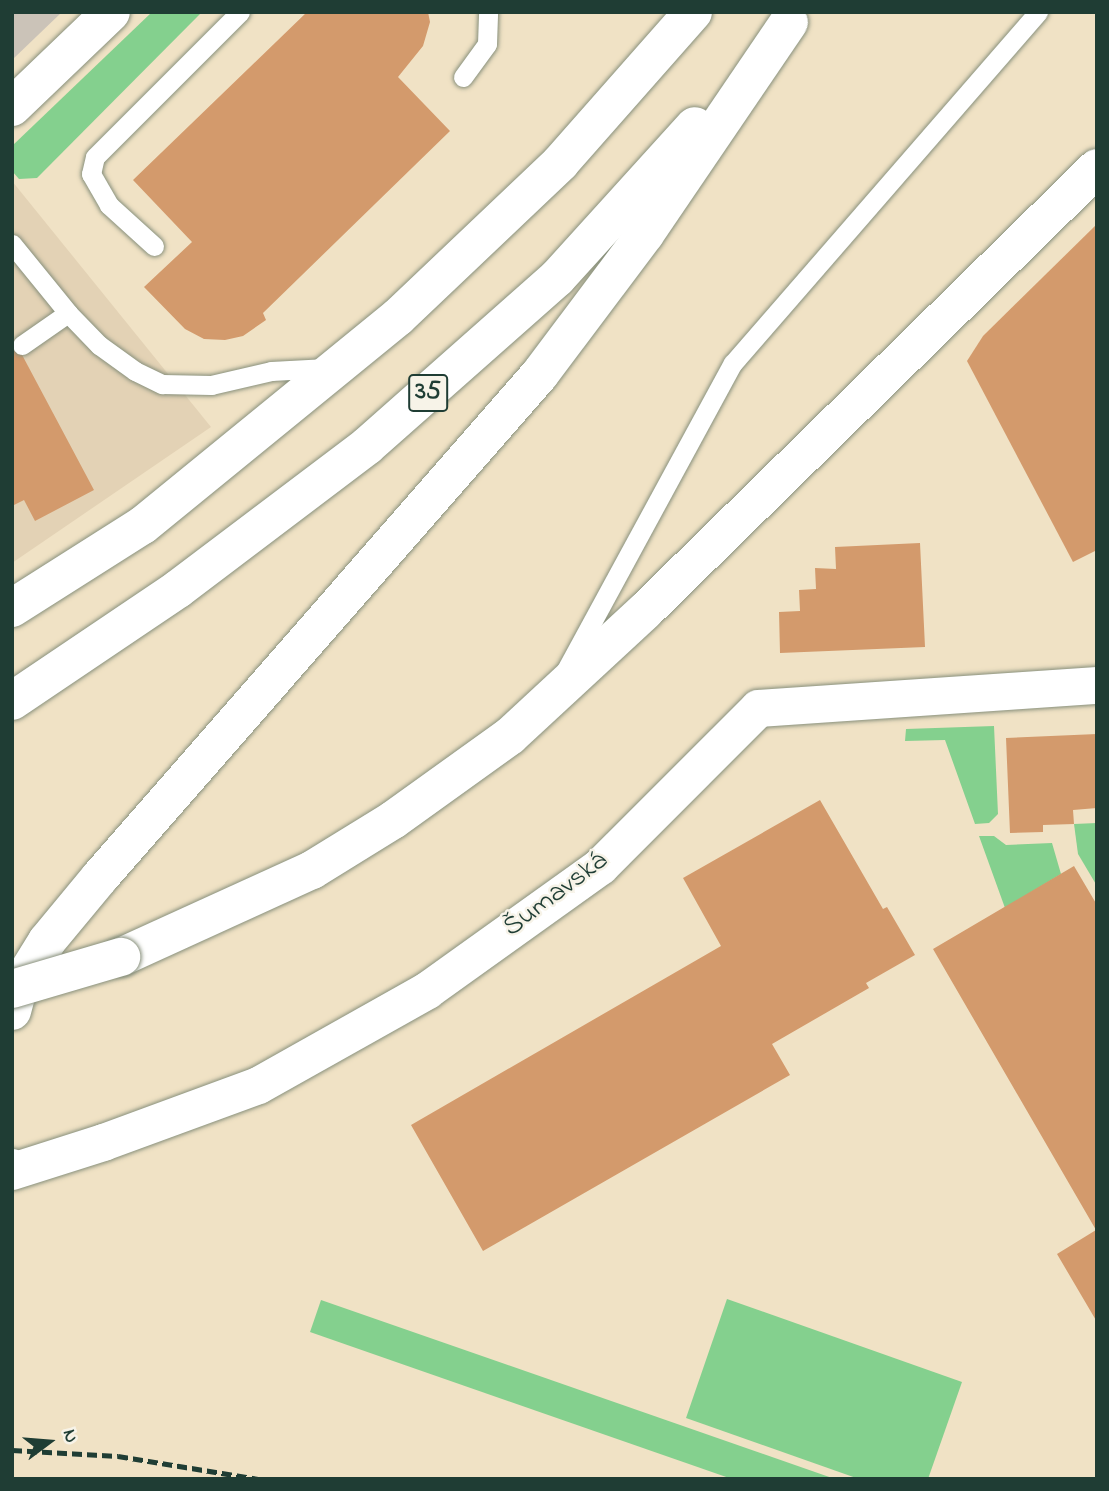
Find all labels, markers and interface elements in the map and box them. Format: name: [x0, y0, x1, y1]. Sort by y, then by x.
road number: 35: [407, 370, 449, 416]
street label: Šumavská: [497, 845, 615, 945]
north arrow: [14, 1407, 84, 1477]
text: N: [55, 1426, 84, 1446]

